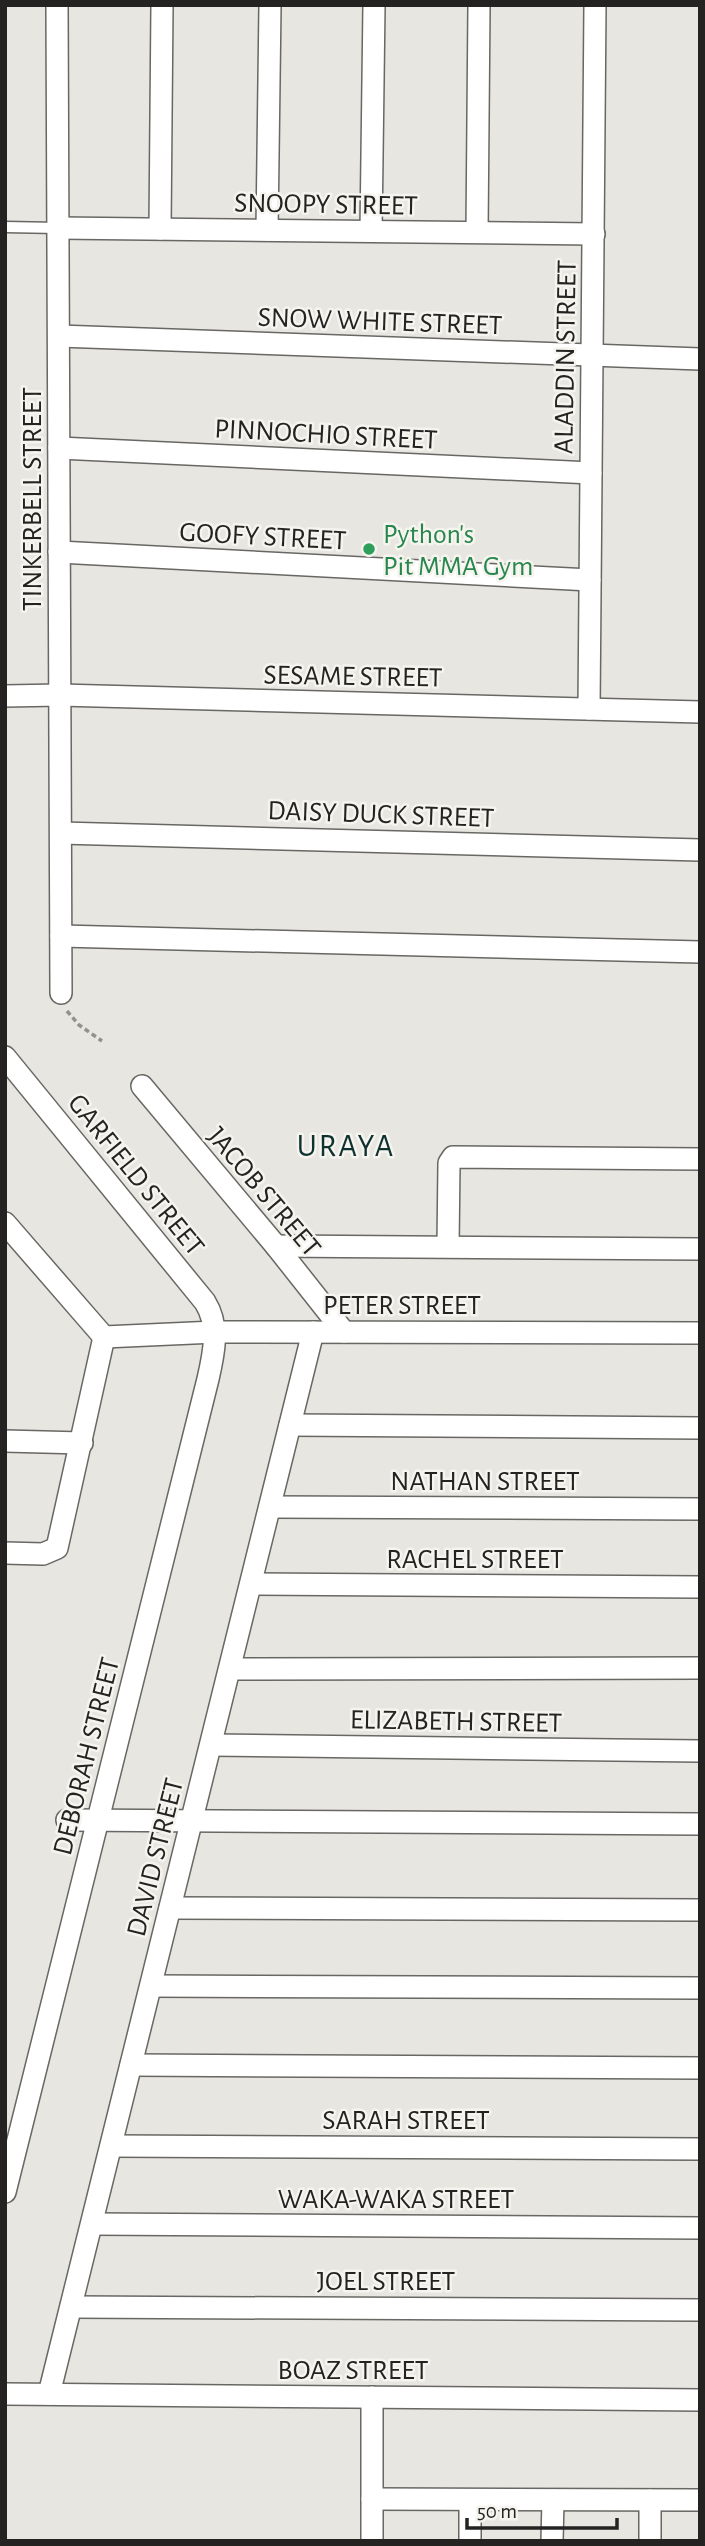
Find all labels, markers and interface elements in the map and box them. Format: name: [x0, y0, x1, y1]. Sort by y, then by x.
street label: SNOOPY STREET: [234, 189, 418, 221]
street label: ALADDIN STREET: [550, 259, 582, 454]
street label: SNOW WHITE STREET: [257, 304, 503, 340]
street label: TINKERBELL STREET: [19, 387, 47, 611]
street label: PINNOCHIO STREET: [214, 415, 439, 455]
street label: GOOFY STREET: [179, 519, 347, 555]
place label: Python's Pit MMA Gym: [383, 521, 533, 581]
marker: Python's Pit MMA Gym: [361, 541, 377, 557]
street label: SESAME STREET: [263, 661, 443, 693]
street label: DAISY DUCK STREET: [267, 797, 495, 833]
street label: GARFIELD STREET: [62, 1089, 209, 1262]
street label: JACOB STREET: [202, 1122, 326, 1262]
district label: URAYA: [297, 1130, 395, 1162]
street label: PETER STREET: [323, 1292, 481, 1320]
street label: NATHAN STREET: [390, 1468, 580, 1496]
street label: RACHEL STREET: [386, 1546, 564, 1574]
street label: DEBORAH STREET: [49, 1655, 125, 1858]
street label: ELIZABETH STREET: [350, 1706, 563, 1738]
street label: DAVID STREET: [123, 1775, 189, 1939]
street label: SARAH STREET: [322, 2107, 490, 2135]
street label: WAKA-WAKA STREET: [278, 2186, 514, 2214]
street label: JOEL STREET: [317, 2268, 456, 2296]
street label: BOAZ STREET: [278, 2357, 429, 2385]
scale bar: [467, 2486, 618, 2530]
text: 50 m: [477, 2501, 517, 2522]

